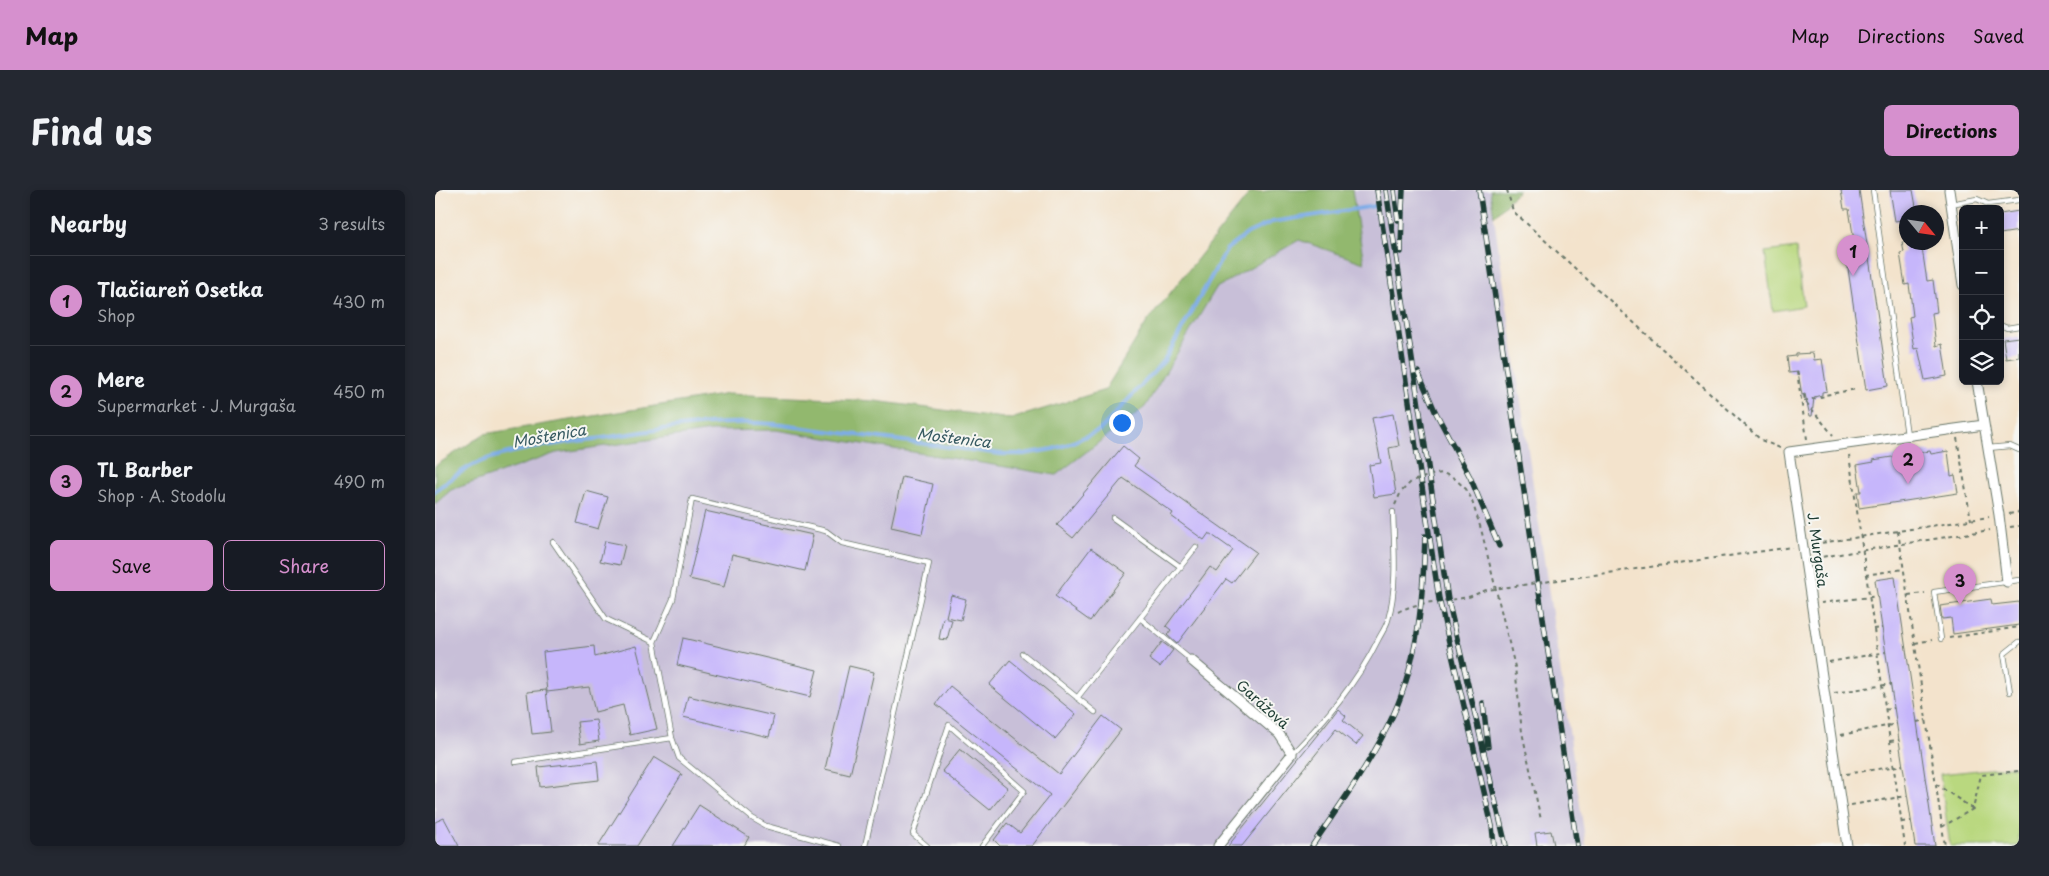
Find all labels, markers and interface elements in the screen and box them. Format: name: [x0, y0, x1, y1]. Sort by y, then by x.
text: Map: [25, 17, 78, 53]
text: Map: [1791, 22, 1829, 49]
text: Directions: [1857, 22, 1945, 49]
text: Saved: [1973, 22, 2024, 49]
text: Find us: [30, 104, 152, 157]
button: Directions: [1884, 105, 2019, 156]
north arrow: [1899, 205, 1944, 250]
map controls: [1959, 205, 2004, 385]
button: +: [1959, 205, 2004, 250]
text: Nearby: [50, 207, 127, 239]
text: 3 results: [318, 211, 385, 235]
pin: 1: [1837, 235, 1869, 276]
button: −: [1959, 250, 2004, 295]
text: Tlačiareň Osetka: [97, 275, 263, 303]
text: 1: [62, 289, 70, 313]
text: 430 m: [333, 289, 385, 313]
button: locate: [1959, 295, 2004, 340]
text: Shop: [97, 303, 135, 327]
button: layers: [1959, 340, 2004, 385]
text: Mere: [97, 365, 145, 393]
text: 2: [60, 379, 72, 403]
text: 450 m: [333, 379, 385, 403]
text: Supermarket · J. Murgaša: [97, 393, 296, 417]
your location: [1109, 410, 1135, 436]
water label: Moštenica: [511, 417, 588, 453]
water label: Moštenica: [916, 421, 993, 453]
pin: 2: [1892, 443, 1924, 484]
text: TL Barber: [97, 455, 193, 483]
text: 3: [61, 469, 71, 493]
text: 490 m: [334, 469, 385, 493]
text: Shop · A. Stodolu: [97, 483, 226, 507]
street label: J. Murgaša: [1802, 511, 1834, 589]
button: Save: [50, 540, 213, 591]
button: Share: [223, 540, 385, 591]
pin: 3: [1944, 564, 1976, 605]
street label: Garážová: [1232, 675, 1294, 734]

